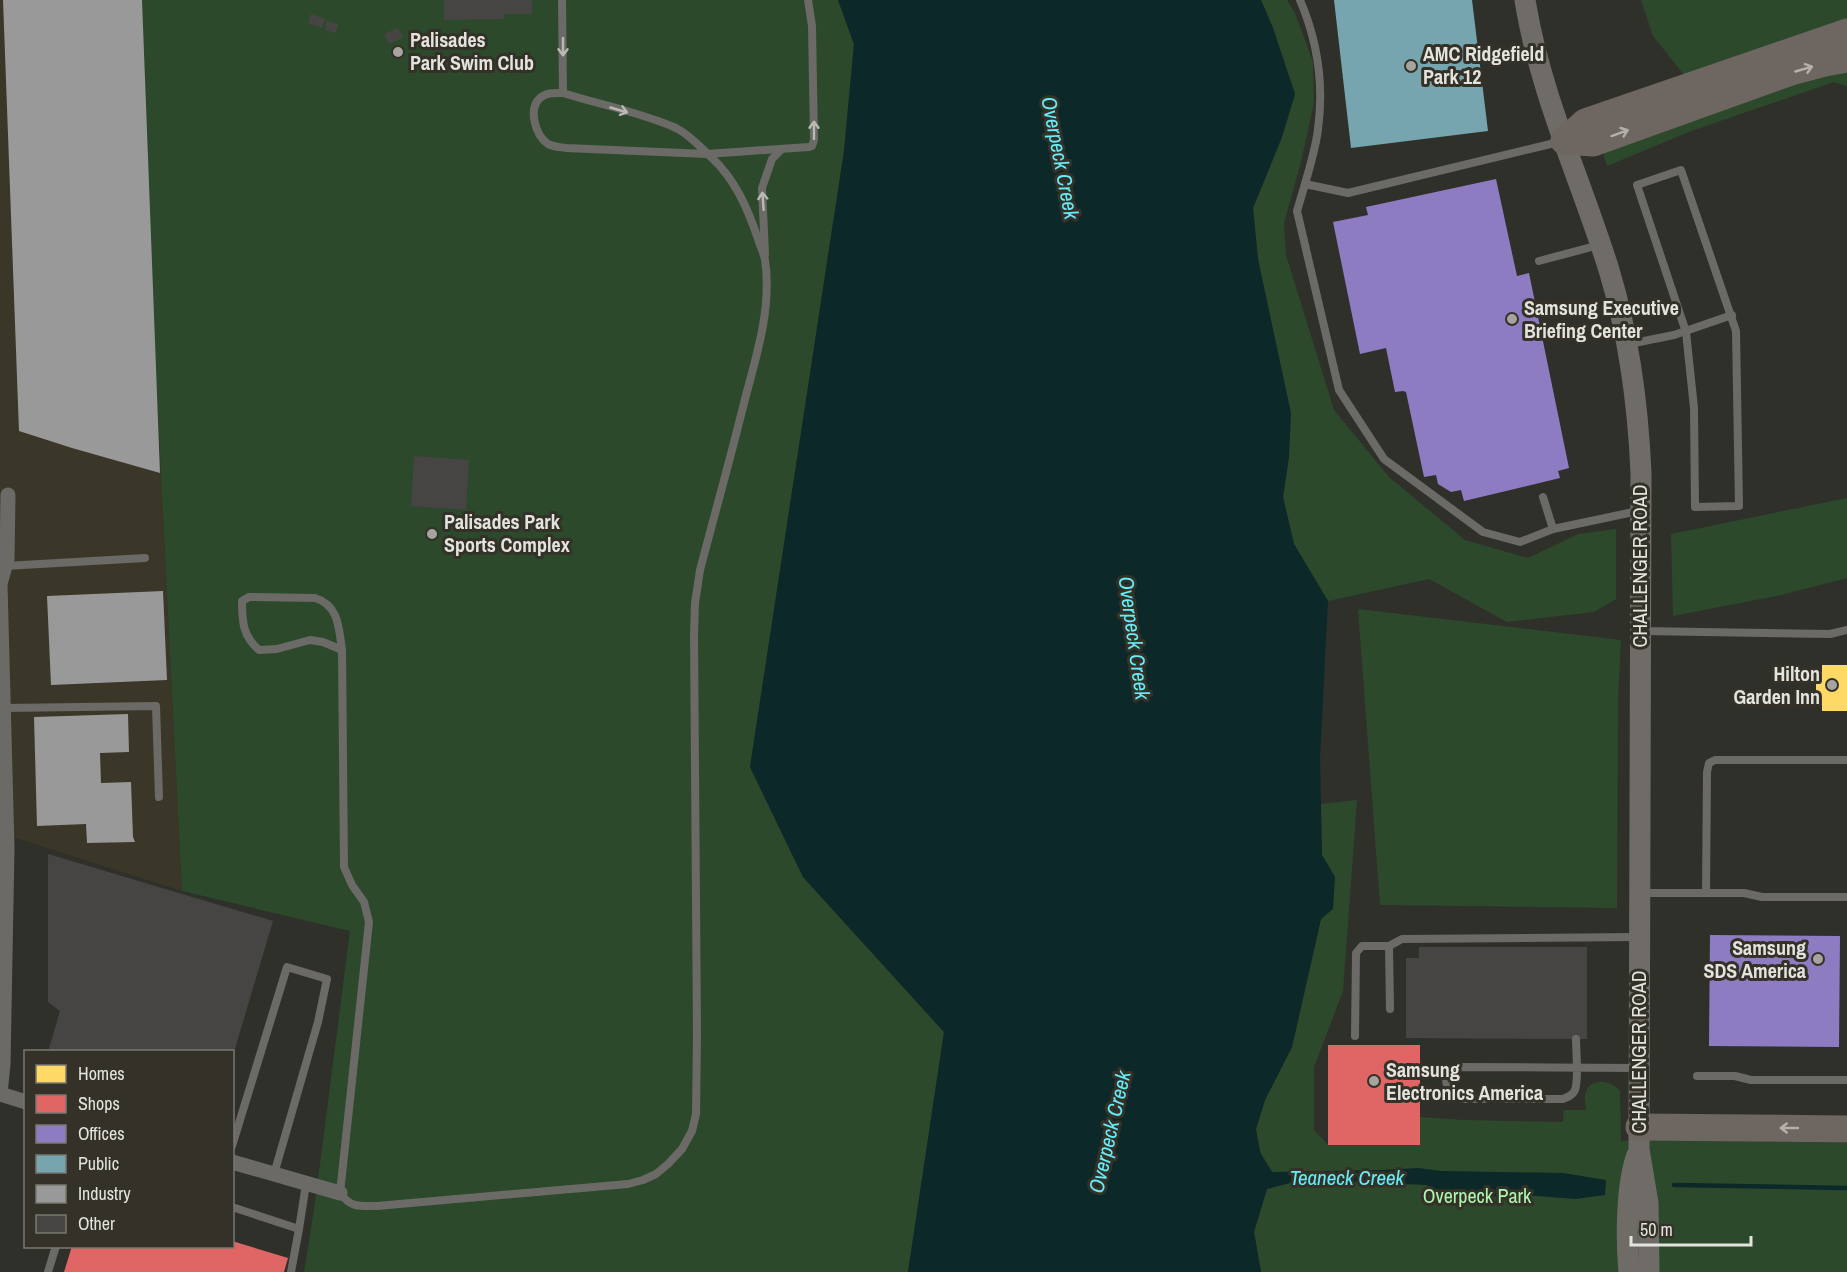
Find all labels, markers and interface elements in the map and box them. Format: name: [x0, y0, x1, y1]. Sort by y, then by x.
place label: Palisades Park Swim Club: [410, 26, 534, 76]
one-way arrow: [557, 36, 569, 56]
place label: AMC Ridgefield Park 12: [1423, 40, 1544, 90]
marker: Palisades Park Swim Club: [391, 45, 405, 59]
marker: AMC Ridgefield Park 12: [1404, 59, 1418, 73]
one-way arrow: [1795, 62, 1814, 74]
water label: Overpeck Creek: [1034, 94, 1087, 223]
one-way arrow: [609, 105, 628, 116]
one-way arrow: [808, 121, 820, 141]
one-way arrow: [1611, 127, 1629, 138]
one-way arrow: [757, 191, 768, 211]
place label: Samsung Executive Briefing Center: [1524, 294, 1679, 344]
marker: Samsung Executive Briefing Center: [1505, 312, 1519, 326]
street label: CHALLENGER ROAD: [1626, 484, 1653, 648]
place label: Palisades Park Sports Complex: [444, 508, 571, 558]
marker: Palisades Park Sports Complex: [425, 527, 439, 541]
water label: Overpeck Creek: [1111, 574, 1158, 703]
place label: Hilton Garden Inn: [1733, 660, 1820, 710]
marker: Hilton Garden Inn: [1825, 678, 1839, 692]
place label: Samsung SDS America: [1704, 934, 1806, 984]
marker: Samsung SDS America: [1811, 952, 1825, 966]
street label: CHALLENGER ROAD: [1625, 970, 1652, 1134]
legend: [24, 1050, 234, 1248]
place label: Samsung Electronics America: [1386, 1056, 1543, 1106]
text: Homes: [78, 1061, 125, 1086]
water label: Overpeck Creek: [1081, 1067, 1138, 1196]
marker: Samsung Electronics America: [1367, 1074, 1381, 1088]
text: Shops: [78, 1091, 120, 1116]
text: Offices: [78, 1121, 125, 1146]
one-way arrow: [1779, 1122, 1799, 1134]
text: Public: [78, 1151, 119, 1176]
water label: Teaneck Creek: [1290, 1163, 1406, 1192]
text: Industry: [78, 1181, 131, 1206]
park label: Overpeck Park: [1423, 1182, 1532, 1209]
scale bar: [1631, 1209, 1751, 1247]
text: Other: [78, 1211, 115, 1236]
text: 50 m: [1640, 1217, 1673, 1242]

